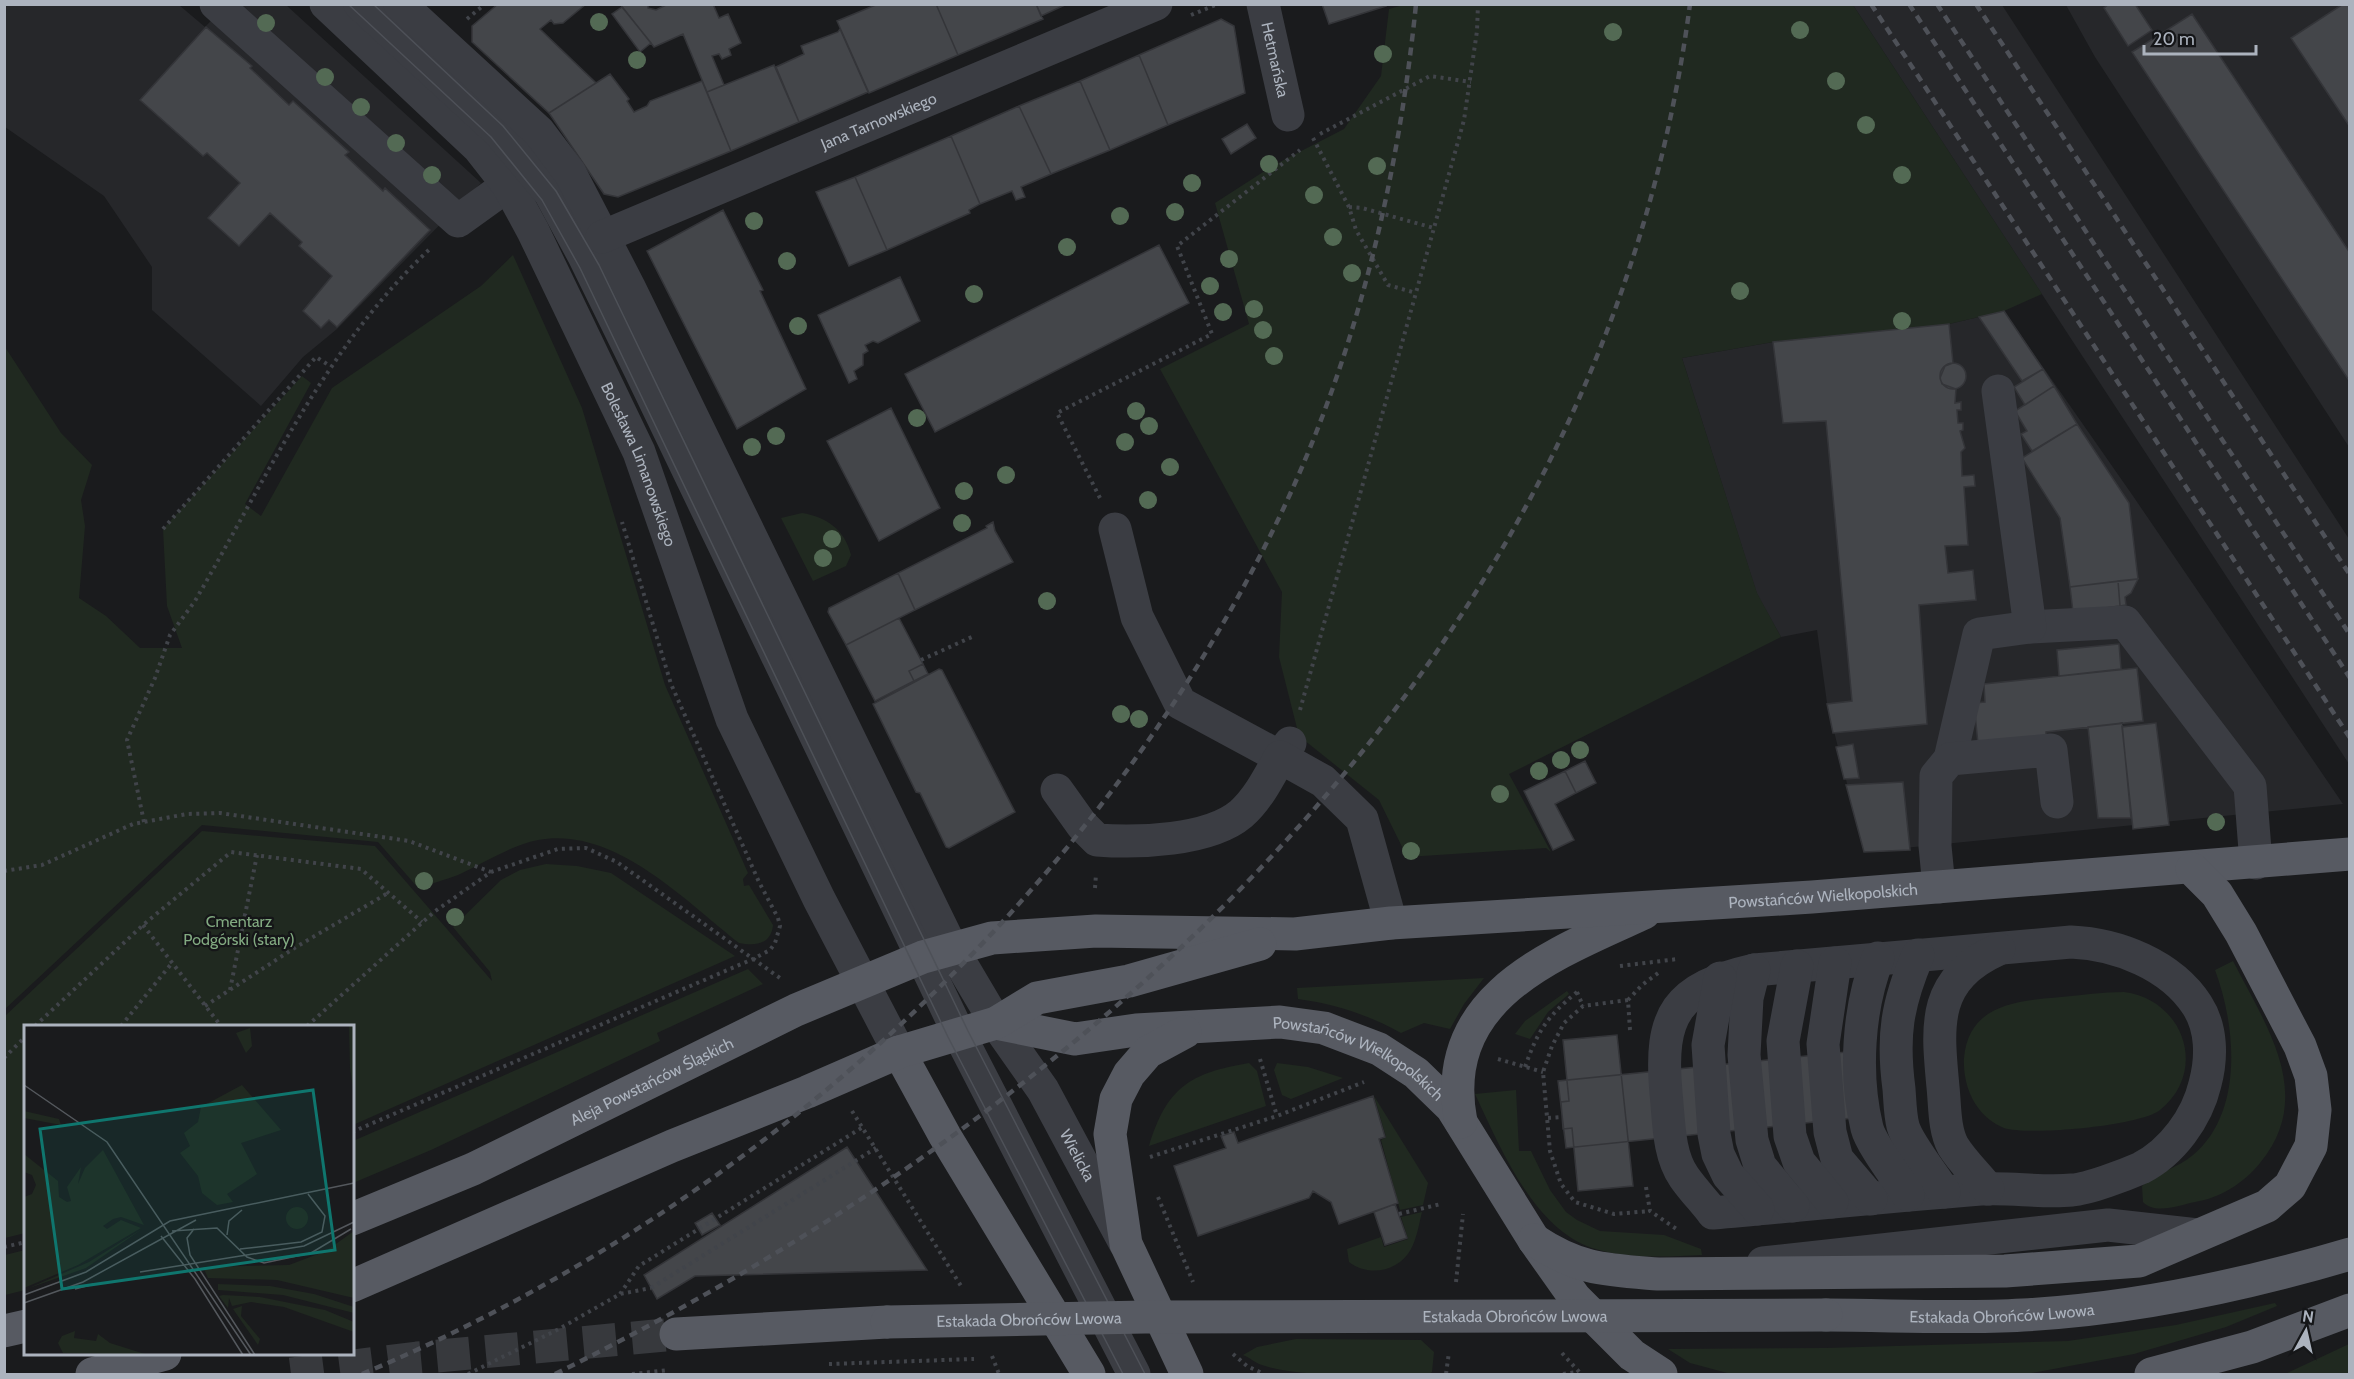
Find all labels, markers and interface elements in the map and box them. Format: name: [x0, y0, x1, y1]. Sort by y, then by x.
scale bar: [2144, 18, 2256, 56]
street label: Hetmańska: [1258, 20, 1293, 99]
text: 20 m: [2153, 28, 2195, 50]
street label: Jana Tarnowskiego: [817, 88, 939, 154]
street label: Bolesława Limanowskiego: [597, 379, 681, 549]
street label: Powstańców Wielkopolskich: [1728, 879, 1919, 912]
park label: Cmentarz Podgórski (stary): [183, 912, 295, 949]
street label: Powstańców Wielkopolskich: [1272, 1012, 1448, 1104]
inset map: [24, 1025, 354, 1355]
street label: Aleja Powstańców Śląskich: [567, 1033, 736, 1129]
street label: Wielicka: [1056, 1126, 1100, 1184]
street label: Estakada Obrońców Lwowa: [1909, 1299, 2096, 1326]
north arrow: [2276, 1301, 2336, 1361]
street label: Estakada Obrońców Lwowa: [1422, 1306, 1608, 1326]
text: N: [2301, 1306, 2315, 1327]
street label: Estakada Obrońców Lwowa: [936, 1308, 1122, 1331]

